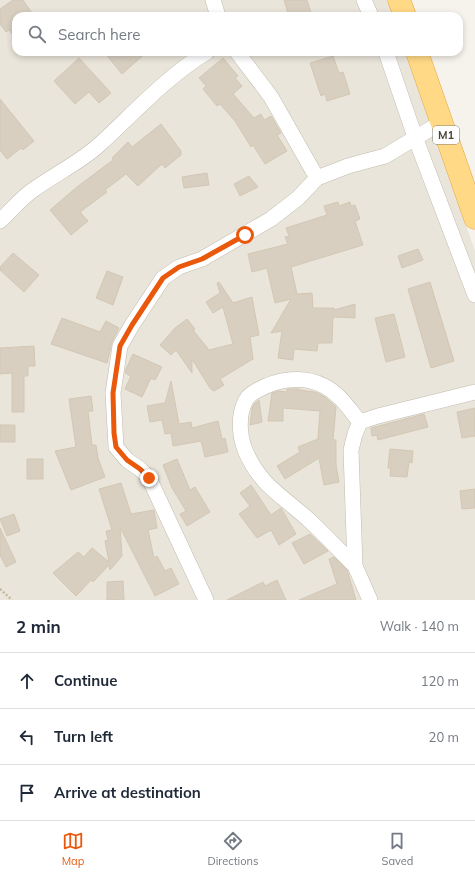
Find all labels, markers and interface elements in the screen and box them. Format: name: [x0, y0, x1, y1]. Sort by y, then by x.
search box: [12, 12, 463, 56]
icon: search: [26, 23, 48, 45]
text: Search here: [58, 25, 140, 44]
road number: M1: [433, 126, 459, 144]
route start: [236, 226, 254, 244]
route end: [140, 469, 158, 487]
text: 2 min: [16, 616, 61, 637]
text: Walk · 140 m: [380, 618, 459, 634]
icon: ahead: [16, 670, 38, 692]
text: Continue: [54, 671, 117, 690]
text: 120 m: [421, 673, 459, 689]
icon: left: [16, 726, 38, 748]
text: Turn left: [54, 727, 113, 746]
text: 20 m: [429, 729, 459, 745]
icon: arrive: [16, 782, 38, 804]
text: Arrive at destination: [54, 783, 201, 802]
tab: Map: [62, 830, 84, 868]
tab: Directions: [208, 830, 258, 868]
tab: Saved: [382, 830, 413, 868]

